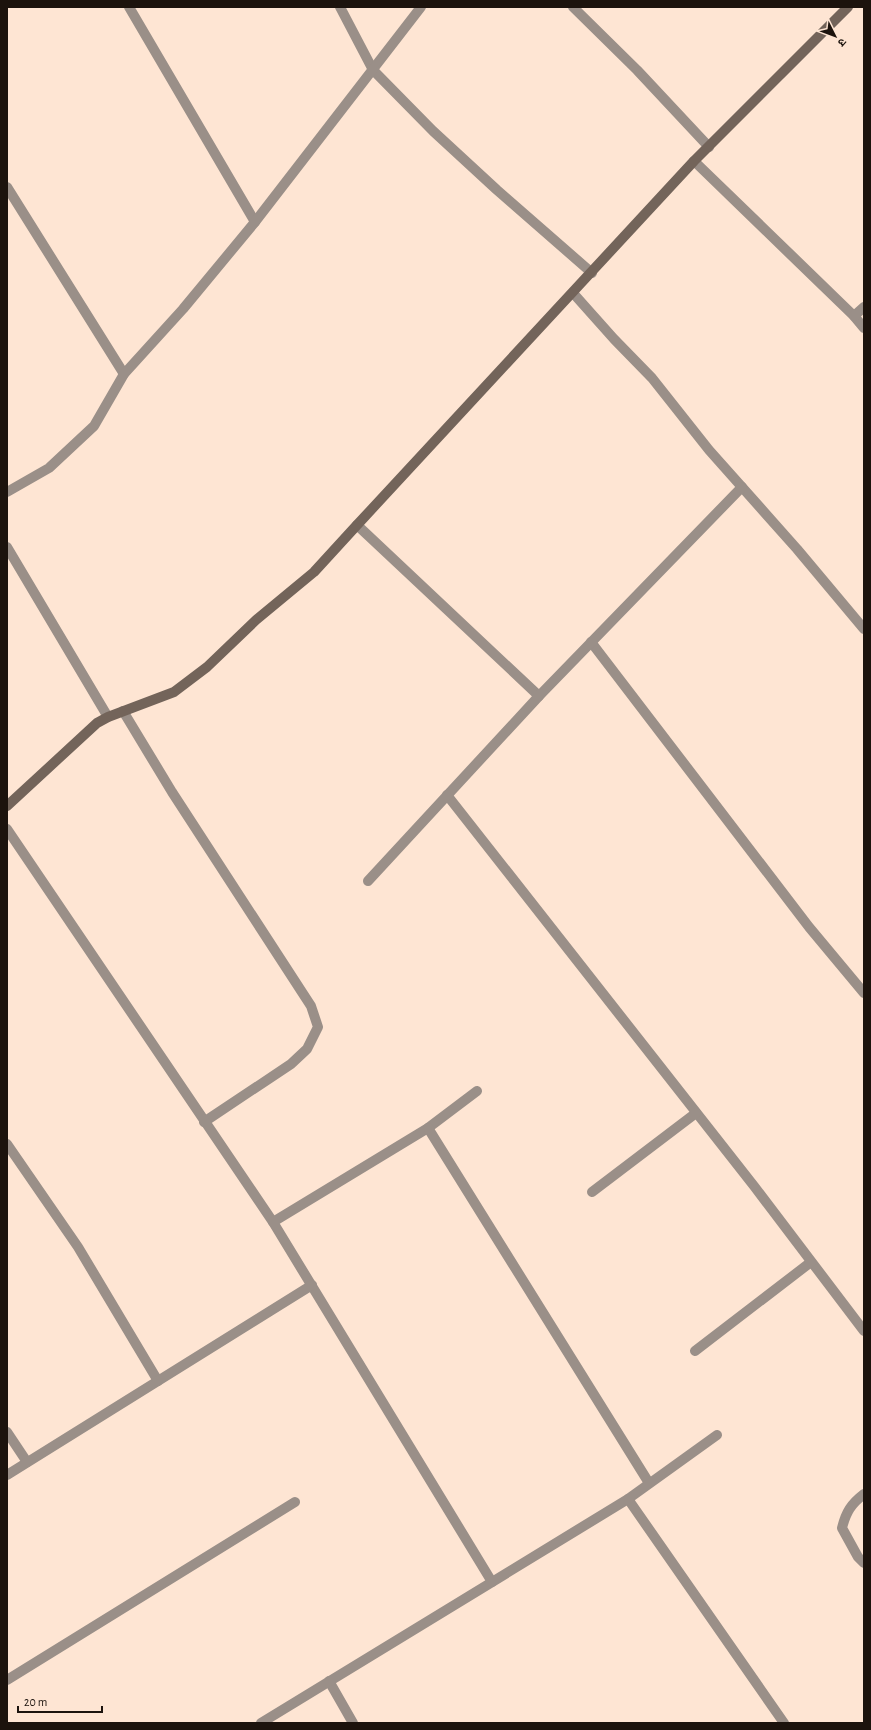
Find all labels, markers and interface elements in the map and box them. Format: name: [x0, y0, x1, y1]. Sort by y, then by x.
north arrow: [815, 16, 855, 56]
text: उ: [835, 36, 848, 49]
scale bar: [18, 1688, 102, 1714]
text: 20 m: [24, 1696, 47, 1708]

